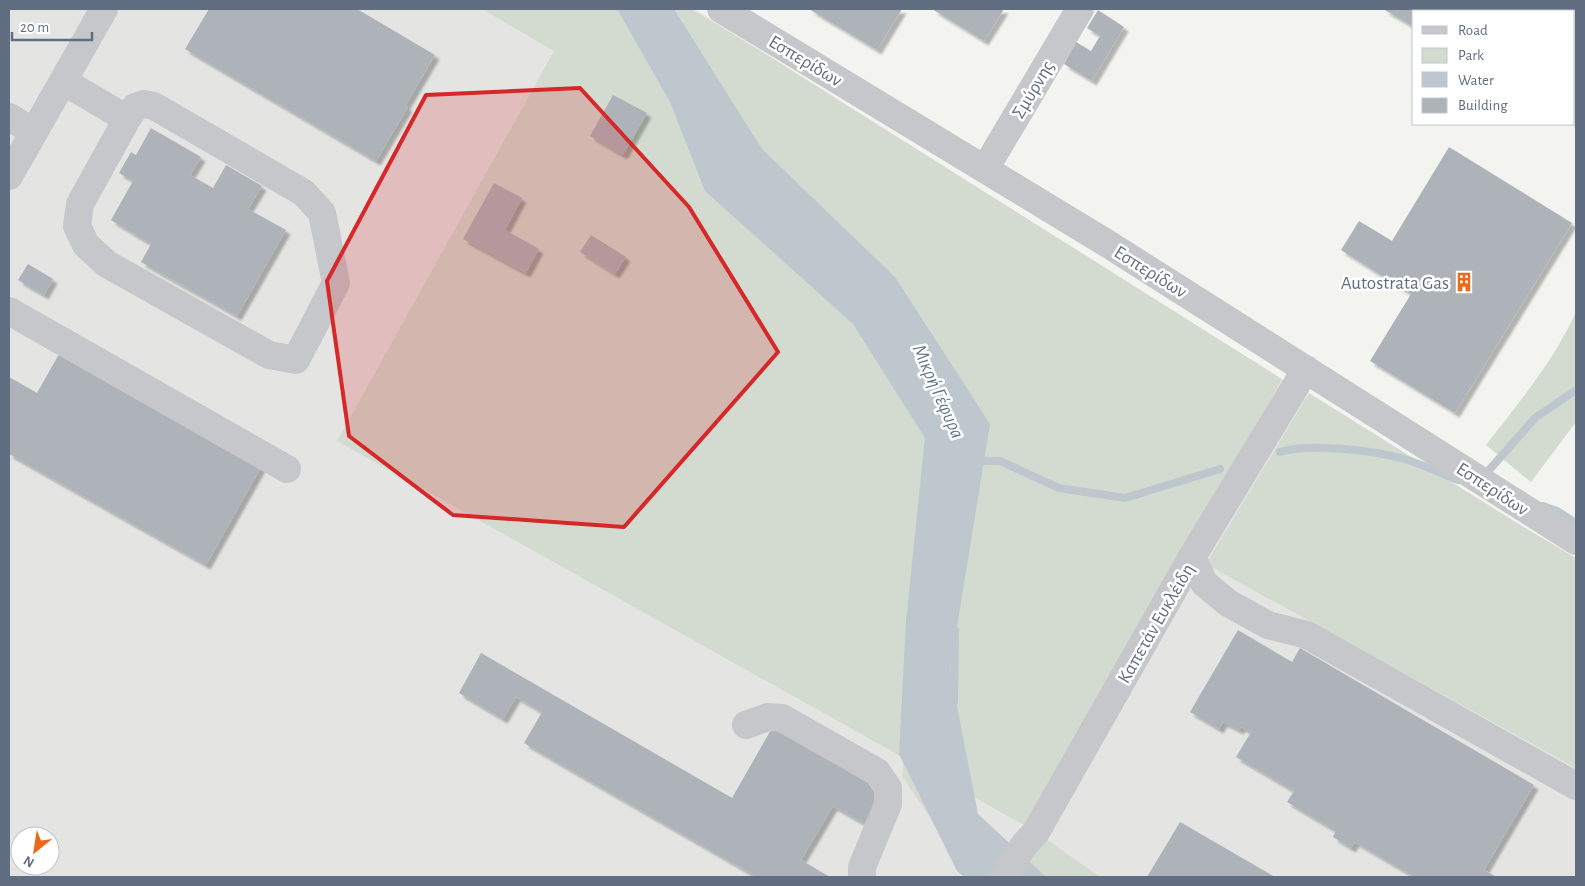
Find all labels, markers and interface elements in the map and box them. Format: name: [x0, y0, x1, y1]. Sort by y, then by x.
scale bar: [12, 10, 92, 42]
legend: [1412, 10, 1575, 125]
text: 20 m: [20, 20, 49, 35]
text: Road: [1458, 23, 1488, 38]
street label: Εσπερίδων: [765, 32, 845, 90]
text: Park: [1458, 48, 1484, 63]
street label: Σμύρνης: [1009, 58, 1058, 122]
text: Water: [1458, 73, 1494, 88]
text: Building: [1458, 98, 1508, 113]
street label: Εσπερίδων: [1111, 243, 1190, 302]
building icon: Autostrata Gas: [1453, 271, 1475, 293]
place label: Autostrata Gas: [1341, 274, 1449, 293]
water label: Μικρή Γέφυρα: [908, 341, 968, 441]
street label: Εσπερίδων: [1453, 459, 1532, 519]
street label: Καπετάν Ευκλέιδη: [1114, 561, 1198, 687]
north arrow: [10, 826, 60, 876]
text: N: [21, 853, 37, 870]

